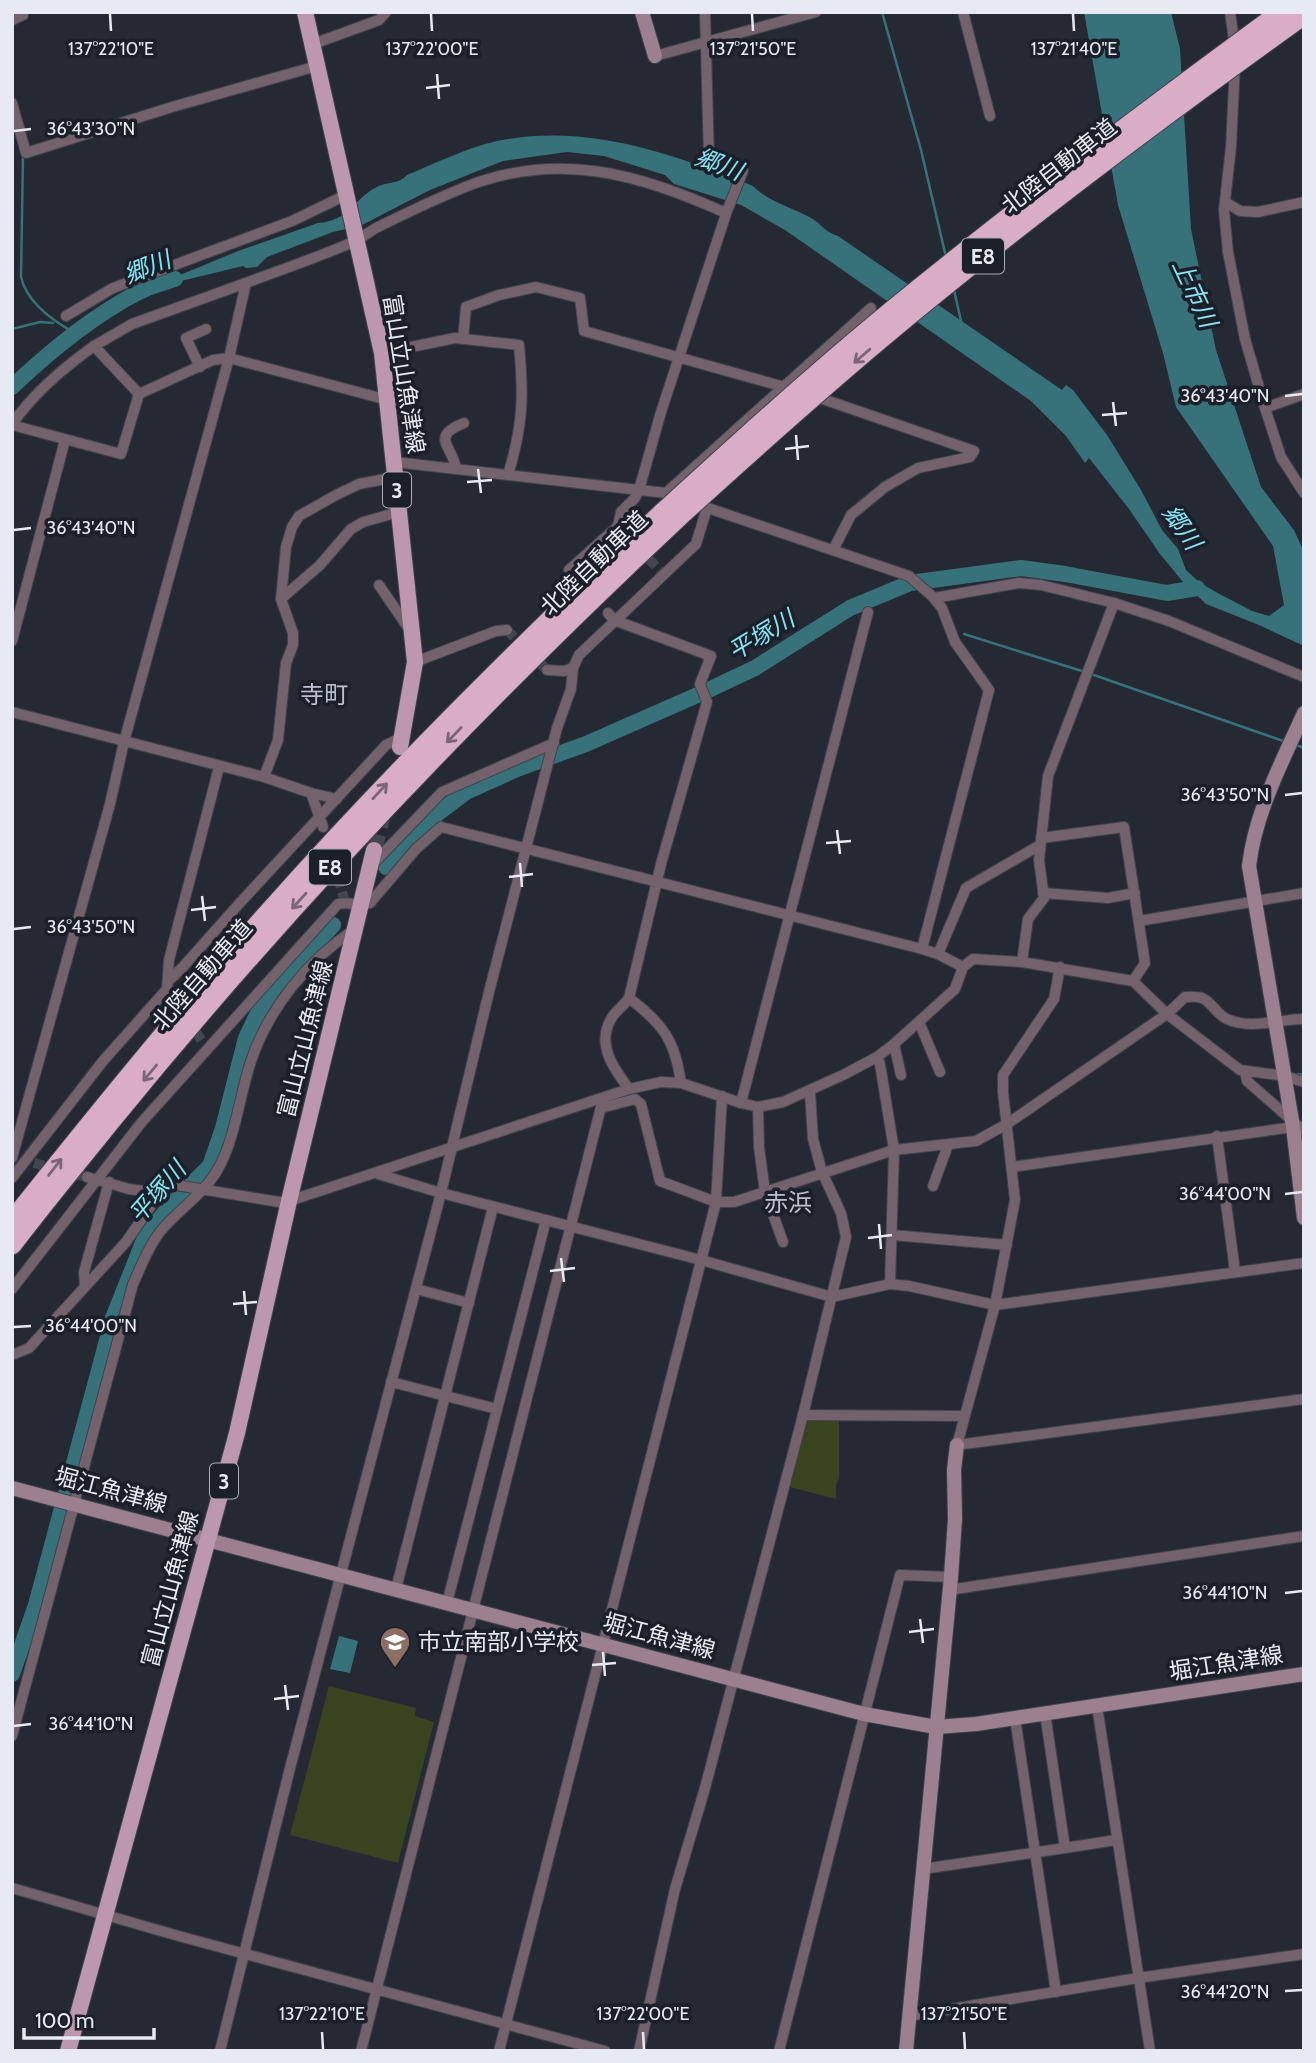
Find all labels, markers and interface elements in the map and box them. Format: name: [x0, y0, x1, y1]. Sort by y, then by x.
text: 137°22'10"E: [68, 38, 154, 60]
text: 137°22'00"E: [386, 38, 478, 60]
text: 137°21'50"E: [710, 38, 796, 60]
text: 137°21'40"E: [1031, 38, 1117, 60]
street label: 北陸自動車道: [996, 112, 1122, 220]
text: 36°43'30"N: [47, 118, 135, 140]
water label: 郷川: [691, 142, 749, 187]
road number: E8: [962, 238, 1004, 274]
water label: 郷川: [119, 243, 177, 289]
water label: 上市川: [1167, 254, 1225, 334]
street label: 富山立山魚津線: [378, 292, 430, 456]
one-way arrow: [853, 348, 871, 364]
text: 36°43'40"N: [1181, 385, 1269, 407]
road number: 3: [383, 472, 411, 508]
water label: 郷川: [1156, 499, 1209, 557]
street label: 北陸自動車道: [535, 505, 653, 621]
text: 36°43'40"N: [47, 517, 135, 539]
water label: 平塚川: [723, 602, 802, 666]
district label: 寺町: [300, 680, 348, 709]
one-way arrow: [446, 726, 463, 743]
one-way arrow: [371, 783, 388, 800]
text: 36°43'50"N: [1181, 784, 1269, 806]
road number: E8: [309, 850, 351, 884]
one-way arrow: [291, 892, 307, 910]
street label: 北陸自動車道: [146, 914, 258, 1036]
text: 36°43'50"N: [47, 916, 135, 938]
street label: 富山立山魚津線: [272, 958, 338, 1120]
one-way arrow: [142, 1064, 158, 1082]
water label: 平塚川: [122, 1153, 194, 1229]
one-way arrow: [47, 1159, 62, 1177]
text: 36°44'00"N: [1179, 1183, 1271, 1205]
district label: 赤浜: [764, 1188, 812, 1217]
text: 36°44'00"N: [45, 1315, 137, 1337]
street label: 堀江魚津線: [52, 1462, 170, 1518]
road number: 3: [210, 1464, 238, 1498]
street label: 富山立山魚津線: [136, 1508, 204, 1670]
text: 36°44'10"N: [1182, 1582, 1268, 1604]
street label: 堀江魚津線: [600, 1608, 718, 1664]
school or university icon: 市立南部小学校: [378, 1625, 412, 1669]
place label: 市立南部小学校: [418, 1628, 579, 1656]
street label: 堀江魚津線: [1167, 1640, 1285, 1686]
text: 36°44'10"N: [48, 1713, 134, 1735]
text: 36°44'20"N: [1181, 1981, 1269, 2003]
scale bar: [24, 1996, 154, 2040]
text: 137°22'10"E: [279, 2003, 365, 2025]
text: 137°22'00"E: [597, 2003, 689, 2025]
text: 137°21'50"E: [921, 2003, 1007, 2025]
text: 100 m: [35, 2008, 94, 2033]

